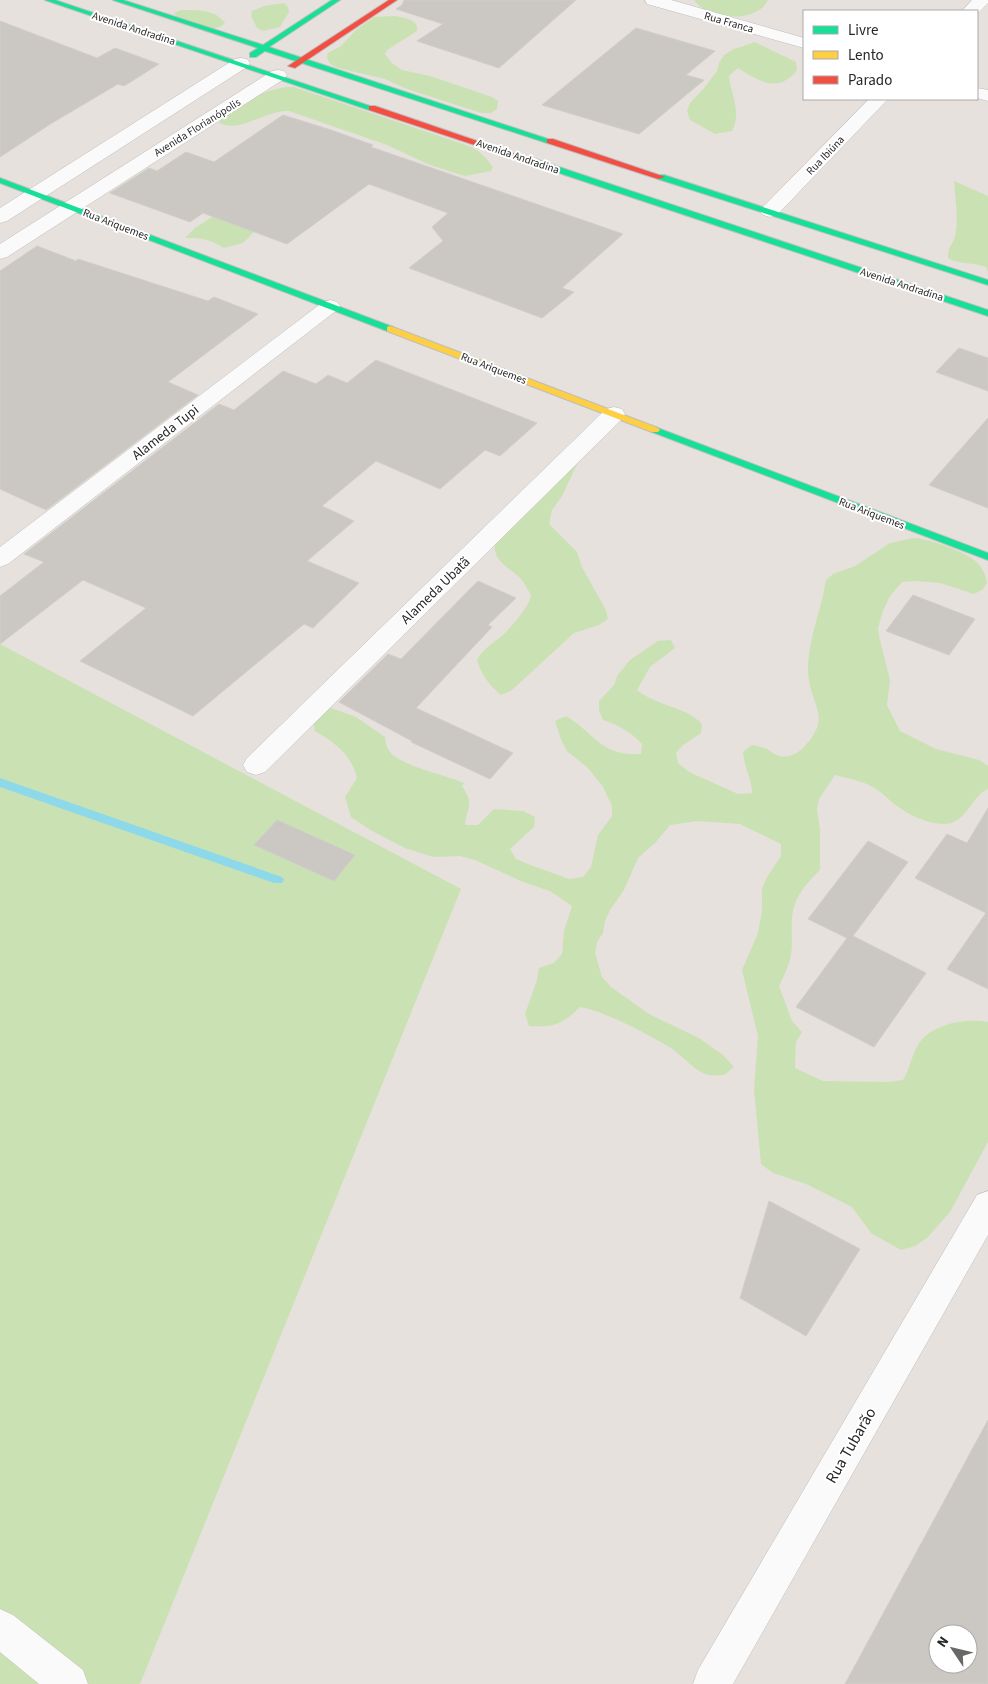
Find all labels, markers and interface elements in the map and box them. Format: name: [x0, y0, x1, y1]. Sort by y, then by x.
street label: Avenida Andradina: [90, 8, 177, 49]
street label: Rua Franca: [702, 8, 755, 37]
legend: [803, 10, 978, 100]
text: Livre: [848, 20, 878, 41]
text: Lento: [848, 45, 884, 66]
text: Parado: [848, 70, 892, 91]
street label: Avenida Florianópolis: [151, 95, 244, 160]
street label: Rua Ibiúna: [803, 132, 848, 178]
street label: Avenida Andradina: [474, 135, 561, 178]
street label: Rua Ariquemes: [81, 205, 151, 244]
street label: Avenida Andradina: [858, 264, 945, 305]
street label: Rua Ariquemes: [459, 349, 529, 388]
street label: Alameda Tupi: [128, 400, 203, 465]
street label: Rua Ariquemes: [837, 494, 907, 533]
street label: Alameda Ubatã: [397, 552, 475, 629]
street label: Rua Tubarão: [820, 1404, 881, 1487]
north arrow: [928, 1624, 978, 1674]
text: N: [932, 1633, 954, 1652]

